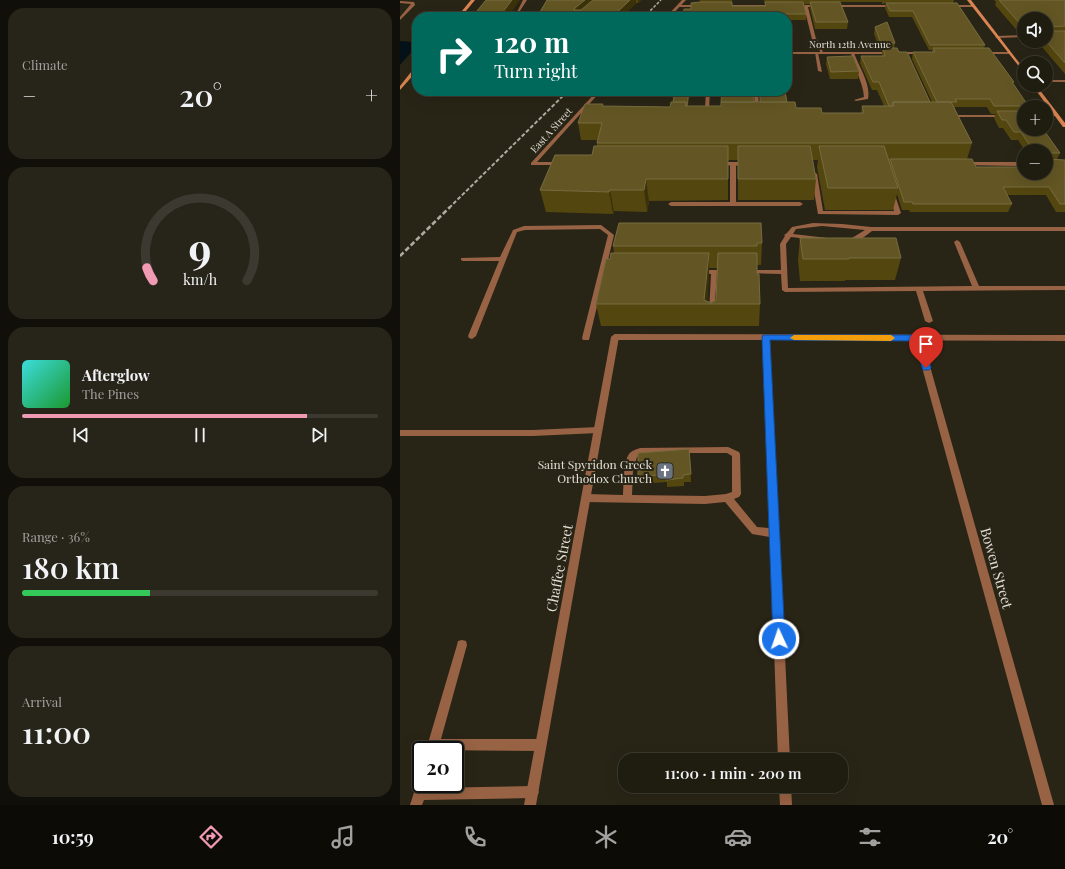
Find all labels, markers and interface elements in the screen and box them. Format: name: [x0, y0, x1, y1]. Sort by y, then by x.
map controls: [1017, 12, 1053, 180]
button: sound: [1017, 12, 1053, 48]
text: 120 m: [494, 23, 569, 60]
icon: right: [428, 28, 480, 80]
street label: North 12th Avenue: [809, 37, 891, 51]
text: Climate: [22, 56, 68, 73]
button: search: [1017, 56, 1053, 92]
text: Turn right: [494, 59, 577, 83]
text: 20°: [179, 75, 222, 115]
text: −: [22, 80, 36, 110]
text: +: [365, 80, 378, 110]
button: +: [1017, 100, 1053, 136]
street label: East A Street: [527, 104, 575, 156]
button: −: [1017, 144, 1053, 180]
text: 9: [188, 219, 212, 274]
text: km/h: [183, 270, 218, 289]
pin: [909, 327, 943, 368]
icon: arrive: [915, 333, 937, 355]
text: Afterglow: [82, 365, 150, 385]
text: The Pines: [82, 385, 139, 402]
icon: previous: [70, 424, 92, 446]
icon: pause: [189, 424, 211, 446]
icon: next: [308, 424, 330, 446]
place label: Saint Spyridon Greek Orthodox Church: [538, 456, 652, 486]
church icon: Saint Spyridon Greek Orthodox Church: [655, 461, 675, 481]
street label: Chaffee Street: [541, 521, 577, 613]
street label: Bowen Street: [976, 525, 1018, 612]
text: Range · 36%: [22, 528, 90, 545]
text: 180 km: [22, 547, 120, 587]
position arrow: [758, 618, 800, 660]
text: Arrival: [22, 693, 62, 710]
text: 11:00: [22, 712, 91, 752]
speed limit sign: 20: [412, 741, 464, 793]
text: 11:00 · 1 min · 200 m: [664, 763, 802, 783]
icon: directions: [197, 823, 225, 851]
icon: music: [329, 823, 357, 851]
icon: phone: [461, 823, 489, 851]
icon: climate: [592, 823, 620, 851]
icon: car: [724, 823, 752, 851]
icon: filters: [856, 823, 884, 851]
text: 10:59: [52, 825, 94, 849]
text: 20°: [987, 825, 1013, 849]

